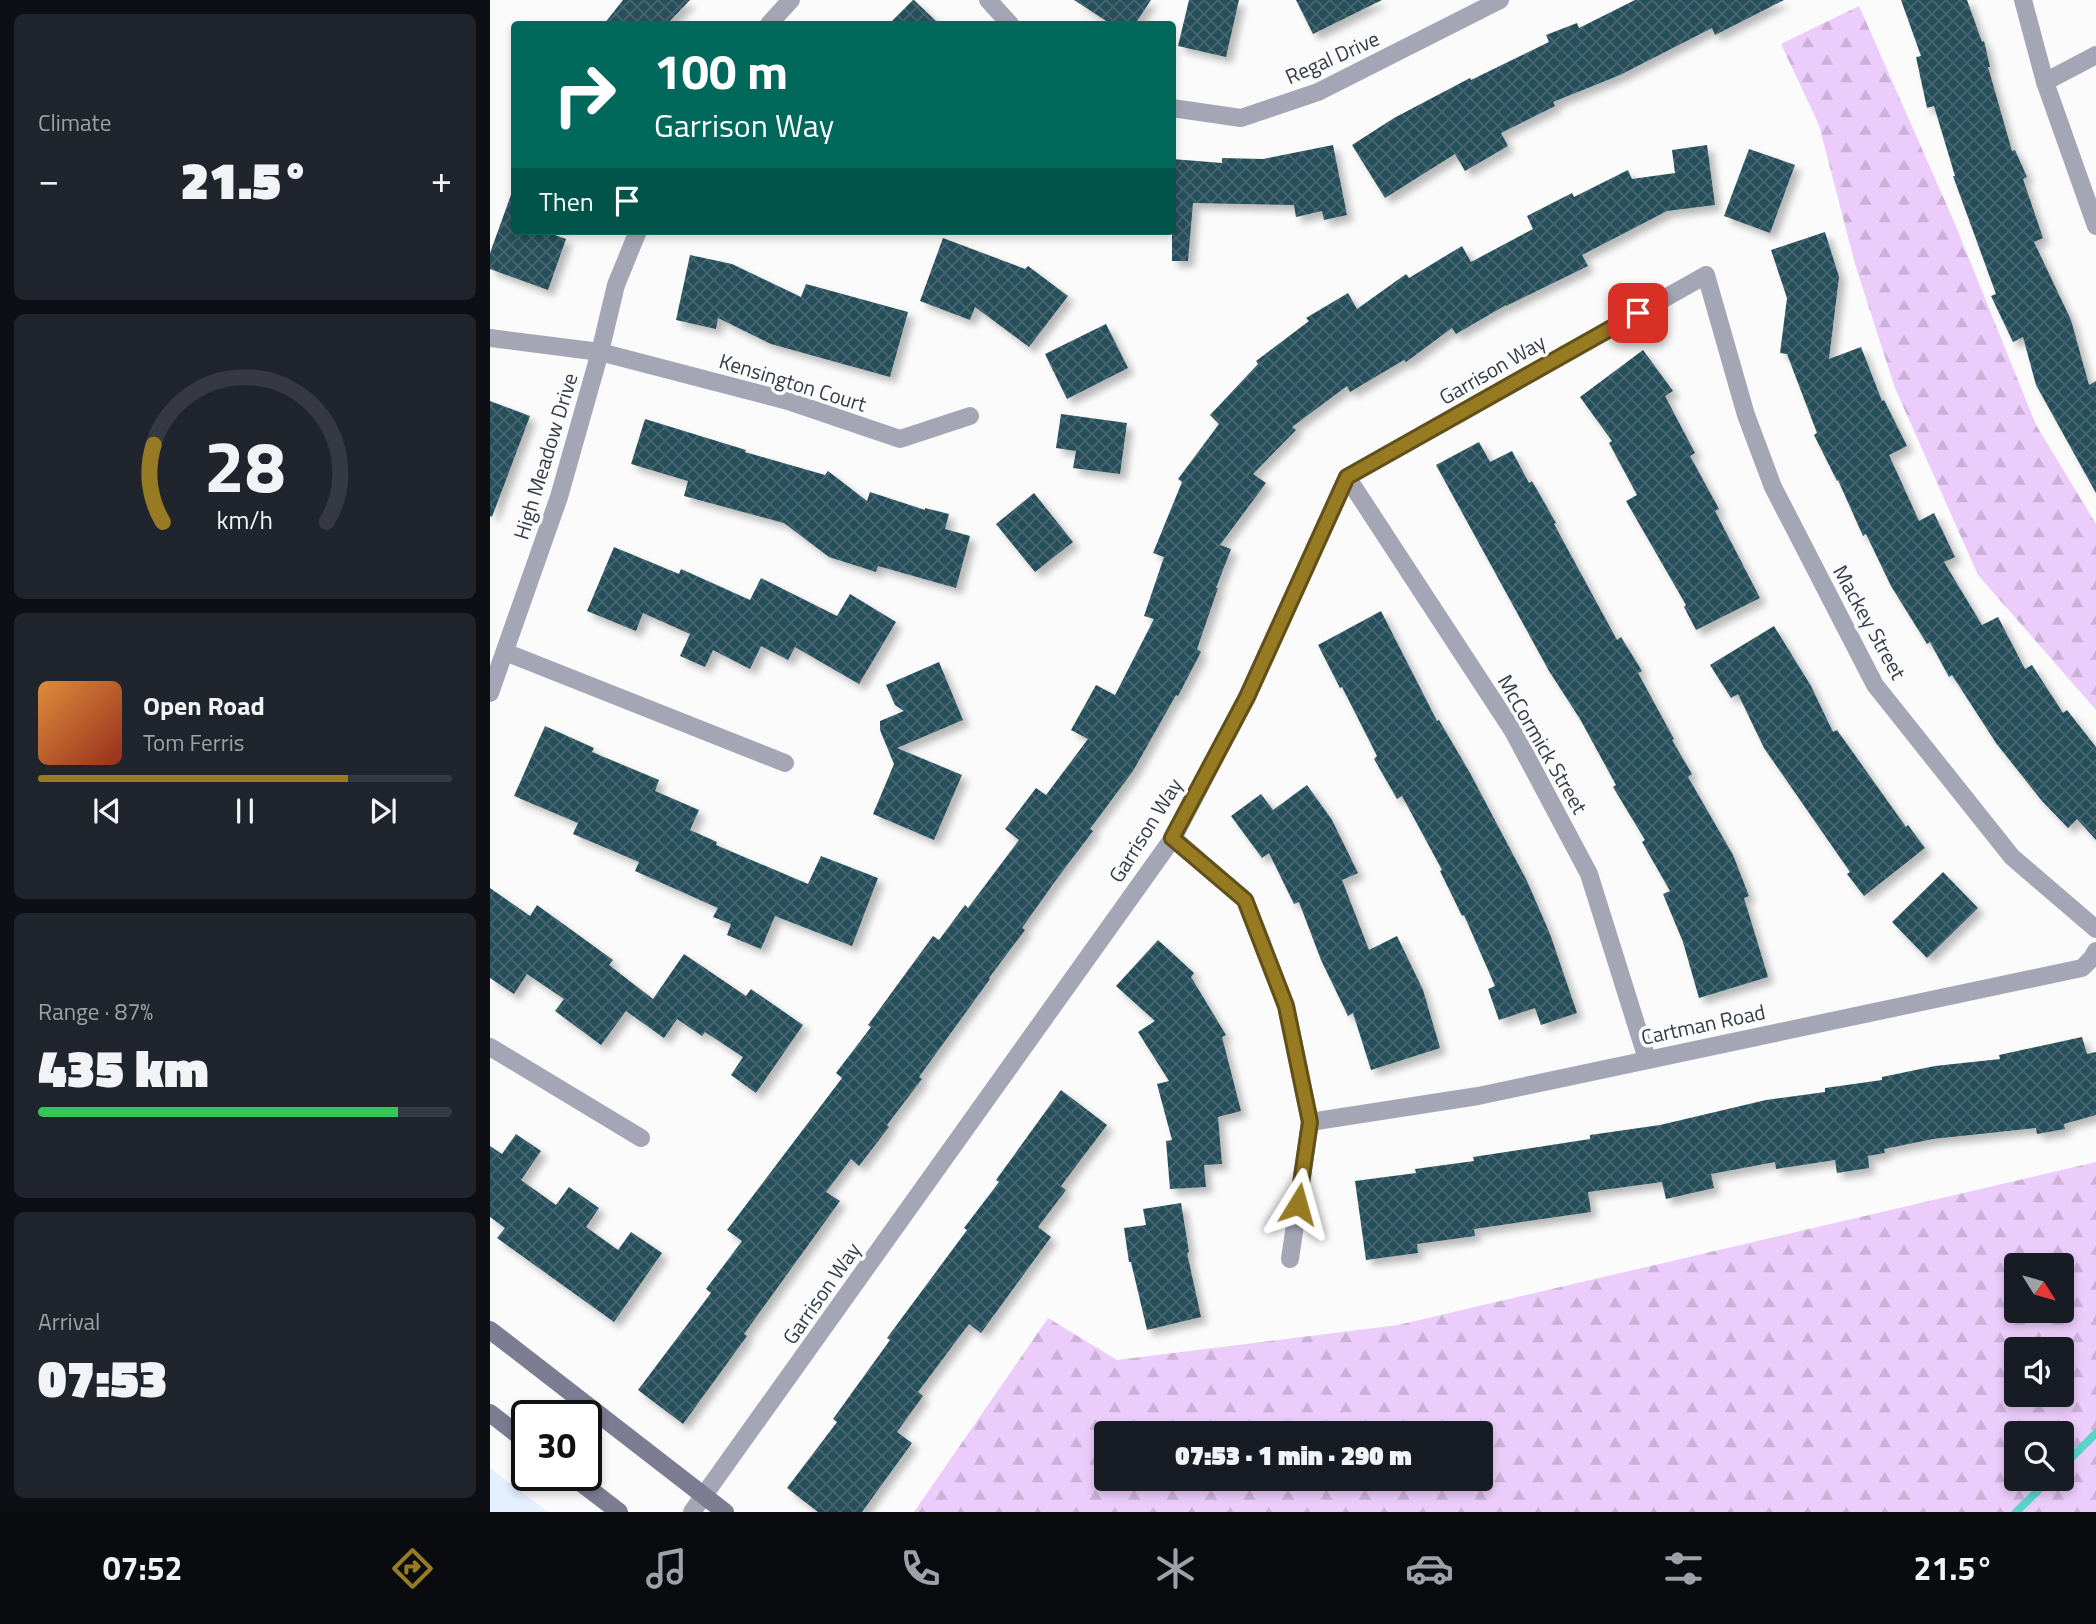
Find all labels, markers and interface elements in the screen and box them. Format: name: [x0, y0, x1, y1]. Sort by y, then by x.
street label: Regal Drive: [1280, 22, 1384, 92]
text: 100 m: [654, 33, 788, 108]
icon: right: [539, 49, 630, 140]
text: Garrison Way: [654, 101, 834, 149]
text: Climate: [38, 105, 111, 140]
text: 21.5°: [180, 140, 310, 219]
text: −: [38, 150, 59, 208]
text: +: [431, 150, 452, 208]
text: Then: [539, 182, 594, 221]
icon: arrive: [608, 182, 646, 220]
pin: [1608, 283, 1668, 343]
icon: arrive: [1619, 294, 1657, 332]
street label: Garrison Way: [1433, 326, 1551, 412]
street label: Kensington Court: [715, 344, 871, 420]
street label: High Meadow Drive: [504, 369, 586, 543]
text: 28: [204, 411, 286, 521]
text: km/h: [217, 501, 273, 539]
street label: Mackey Street: [1825, 559, 1915, 686]
street label: McCormick Street: [1490, 668, 1596, 820]
text: Open Road: [143, 686, 265, 725]
text: Tom Ferris: [143, 725, 244, 760]
street label: Garrison Way: [1100, 771, 1190, 889]
icon: previous: [88, 792, 126, 830]
icon: pause: [226, 792, 264, 830]
icon: next: [364, 792, 402, 830]
text: Range · 87%: [38, 994, 153, 1029]
street label: Cartman Road: [1638, 995, 1768, 1053]
text: 435 km: [38, 1028, 209, 1107]
position arrow: [1261, 1167, 1335, 1241]
street label: Garrison Way: [774, 1235, 868, 1351]
north arrow: [2004, 1253, 2074, 1323]
map controls: [2004, 1253, 2074, 1491]
text: Arrival: [38, 1304, 100, 1339]
button: sound: [2004, 1337, 2074, 1407]
text: 07:53: [38, 1338, 167, 1417]
speed limit sign: 30: [511, 1400, 602, 1491]
button: search: [2004, 1421, 2074, 1491]
text: 07:53 · 1 min · 290 m: [1175, 1436, 1412, 1475]
text: 07:52: [103, 1544, 183, 1592]
icon: directions: [388, 1544, 437, 1593]
icon: music: [642, 1544, 691, 1593]
icon: phone: [896, 1544, 945, 1593]
icon: climate: [1151, 1544, 1200, 1593]
icon: car: [1405, 1544, 1454, 1593]
icon: filters: [1659, 1544, 1708, 1593]
text: 21.5°: [1913, 1544, 1993, 1592]

